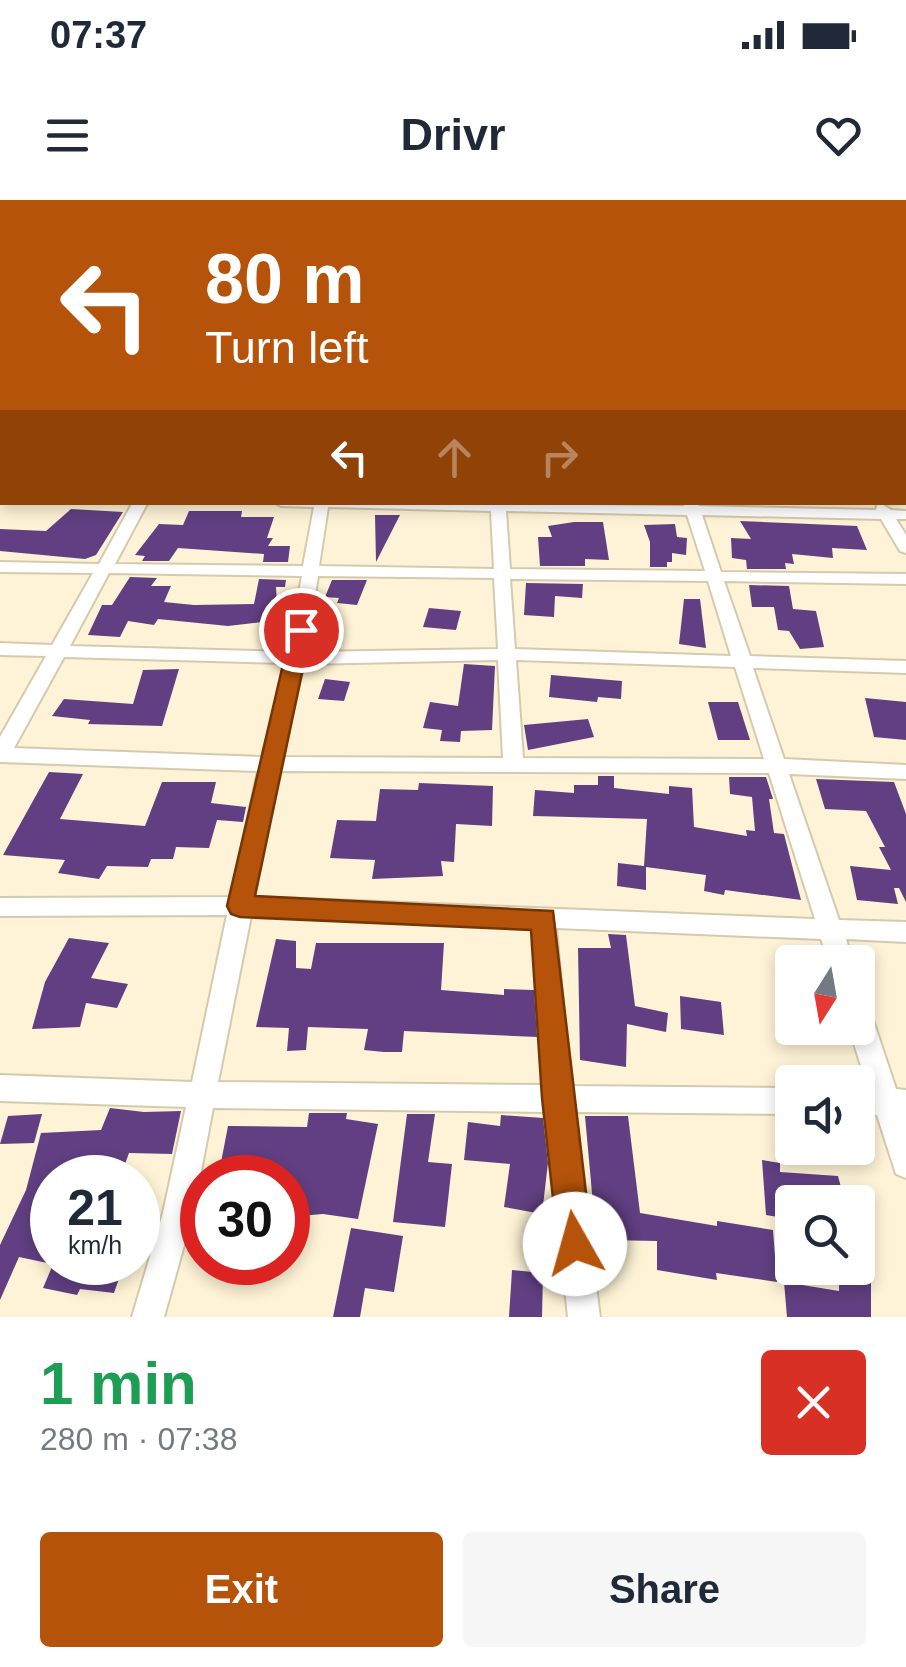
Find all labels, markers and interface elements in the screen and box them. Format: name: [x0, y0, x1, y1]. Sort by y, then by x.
text: 07:37: [50, 14, 147, 56]
icon: menu: [40, 108, 95, 163]
icon: heart: [811, 108, 866, 163]
text: Drivr: [400, 109, 506, 160]
icon: left: [40, 240, 170, 370]
text: 80 m: [205, 240, 365, 318]
text: Turn left: [205, 322, 368, 373]
icon: left: [322, 430, 377, 485]
icon: ahead: [427, 430, 482, 485]
icon: right: [532, 430, 587, 485]
pin: [259, 588, 344, 673]
icon: arrive: [274, 603, 329, 658]
north arrow: [775, 945, 875, 1045]
map controls: [775, 945, 875, 1285]
button: sound: [775, 1065, 875, 1165]
speed limit sign: 30: [180, 1155, 310, 1285]
text: 21: [67, 1180, 123, 1236]
button: search: [775, 1185, 875, 1285]
position arrow: [523, 1192, 627, 1296]
text: km/h: [68, 1231, 122, 1259]
text: 1 min: [40, 1350, 197, 1417]
button: close: [761, 1350, 866, 1455]
text: 280 m · 07:38: [40, 1421, 237, 1457]
button: Exit: [40, 1532, 443, 1647]
button: Share: [463, 1532, 866, 1647]

